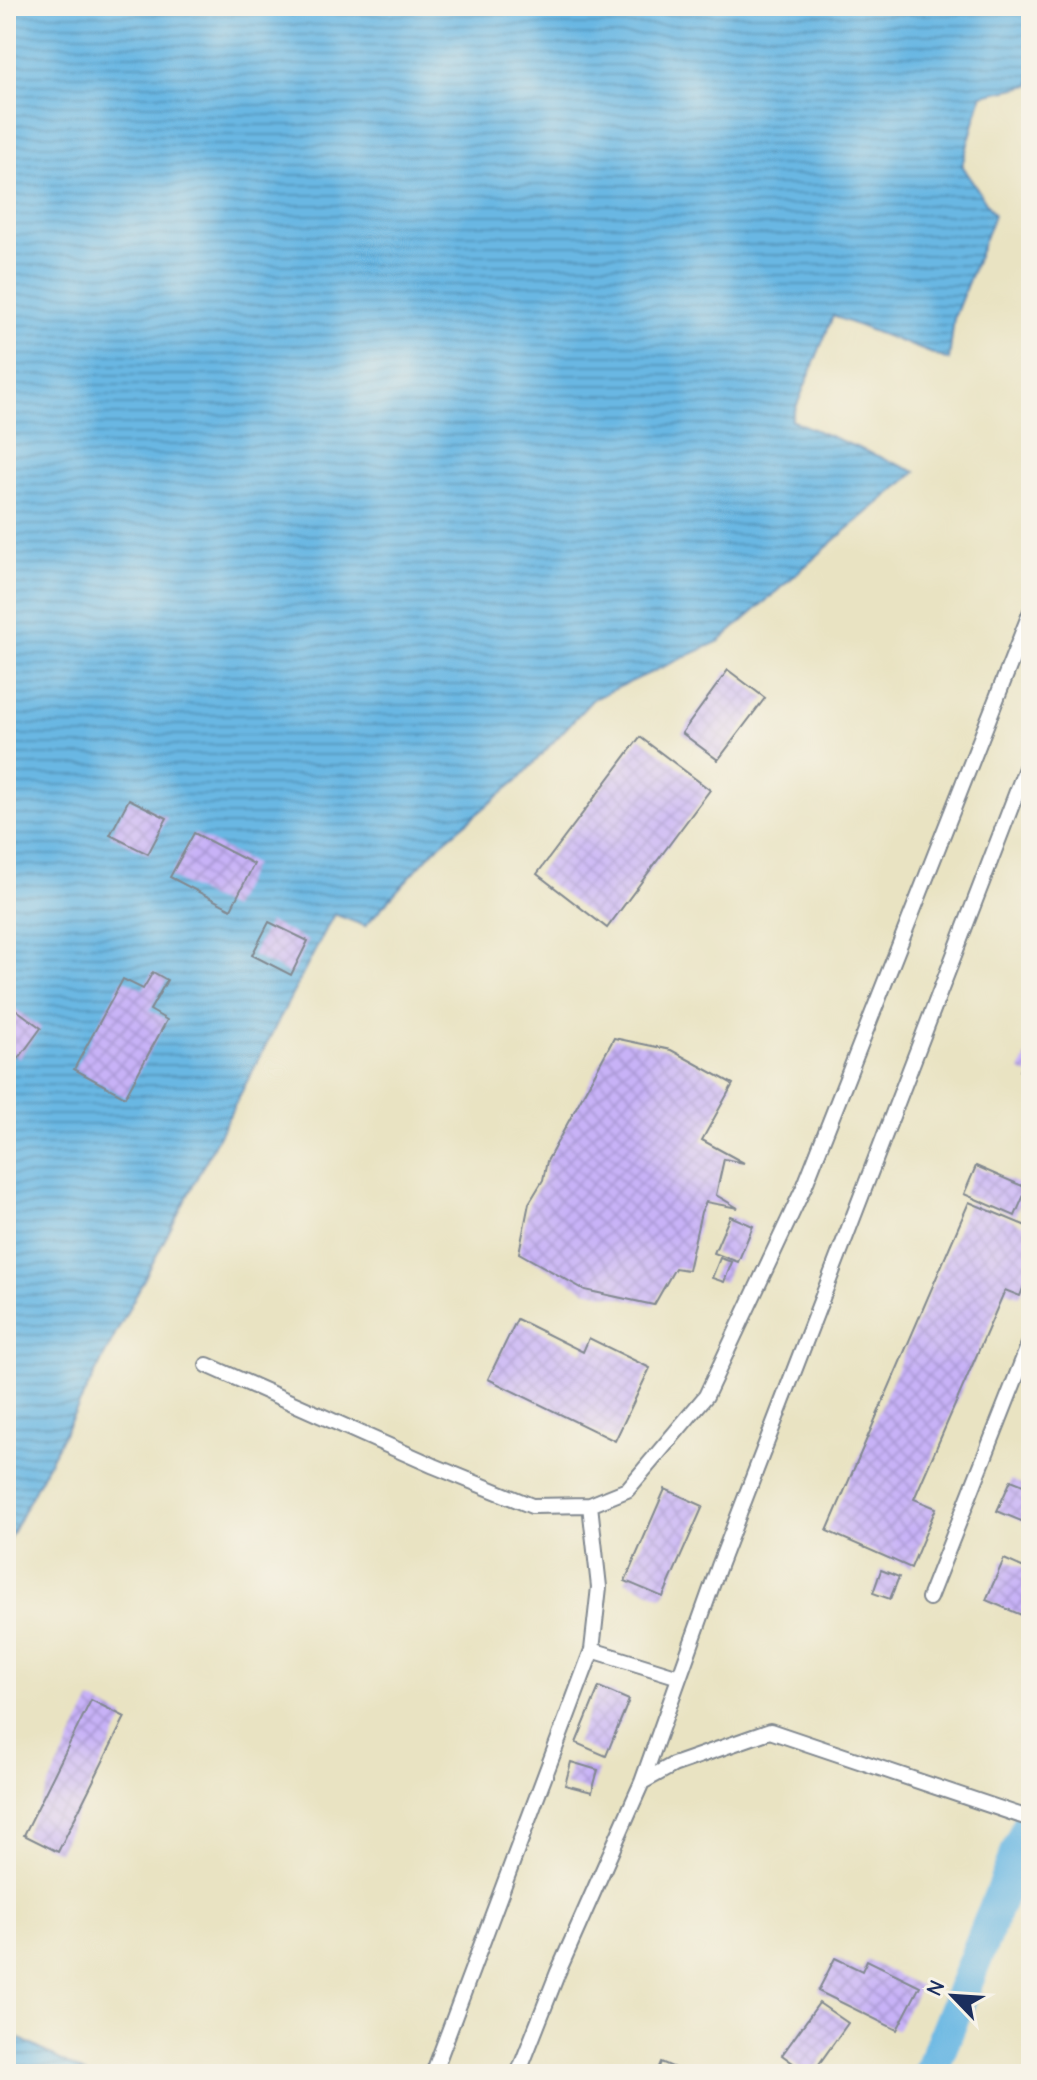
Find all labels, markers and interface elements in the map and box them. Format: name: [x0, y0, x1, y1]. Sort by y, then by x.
north arrow: [913, 1956, 993, 2036]
text: N: [921, 1976, 951, 2000]

